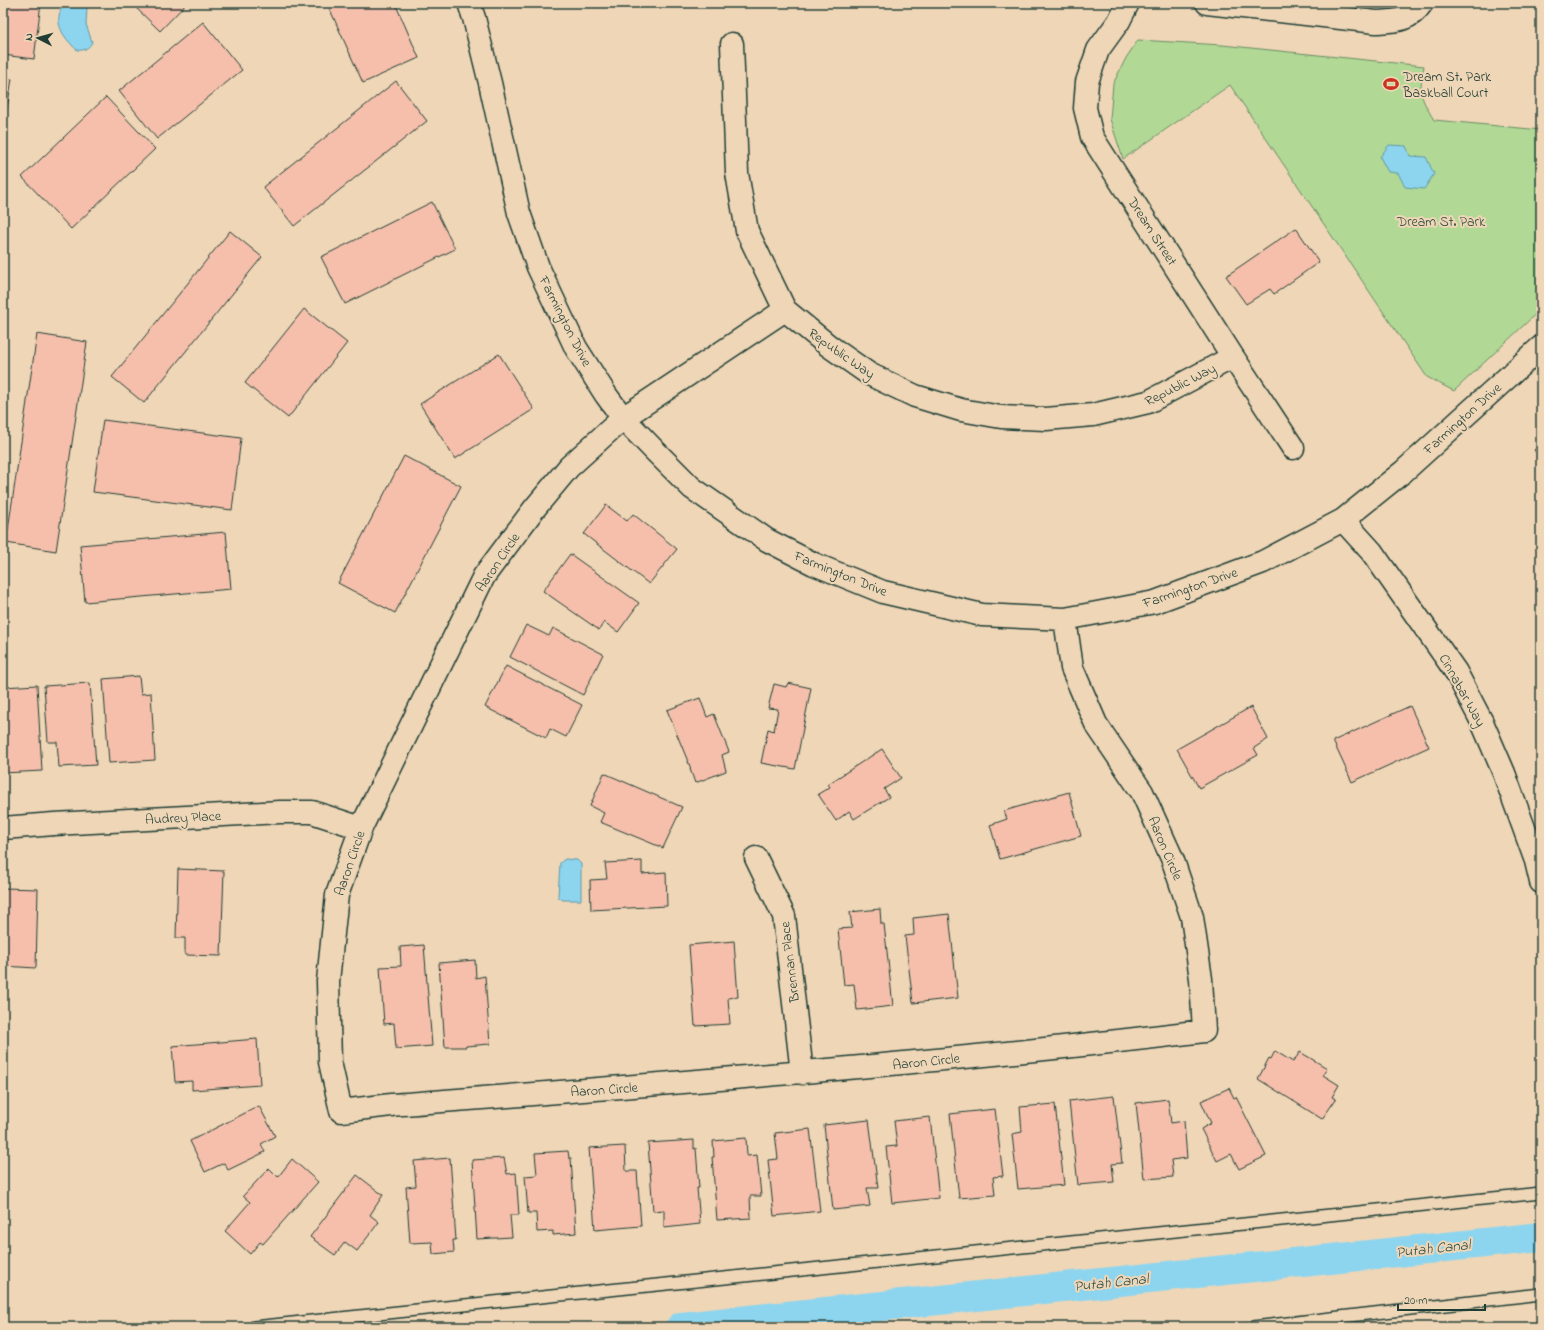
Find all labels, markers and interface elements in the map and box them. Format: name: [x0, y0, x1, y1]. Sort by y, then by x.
north arrow: [18, 18, 58, 58]
text: N: [21, 33, 37, 42]
place label: Dream St. Park Baskball Court: [1402, 67, 1492, 104]
sports icon: Dream St. Park Baskball Court: [1382, 75, 1400, 93]
street label: Dream Street: [1121, 193, 1182, 271]
park label: Dream St. Park: [1396, 212, 1486, 233]
street label: Farmington Drive: [531, 272, 597, 372]
street label: Republic Way: [803, 323, 879, 386]
street label: Republic Way: [1141, 358, 1221, 413]
street label: Farmington Drive: [1418, 378, 1508, 462]
street label: Aaron Circle: [471, 528, 526, 597]
street label: Farmington Drive: [789, 546, 891, 604]
street label: Farmington Drive: [1139, 562, 1242, 616]
street label: Cinnabar Way: [1432, 650, 1491, 732]
street label: Audrey Place: [145, 806, 222, 832]
street label: Aaron Circle: [1142, 813, 1188, 884]
street label: Aaron Circle: [329, 827, 372, 899]
street label: Brennan Place: [775, 919, 806, 1005]
street label: Aaron Circle: [891, 1048, 962, 1076]
street label: Aaron Circle: [570, 1078, 639, 1103]
water label: Putah Canal: [1395, 1234, 1474, 1264]
water label: Putah Canal: [1073, 1268, 1152, 1298]
scale bar: [1398, 1286, 1485, 1312]
text: 20 m: [1404, 1292, 1427, 1310]

